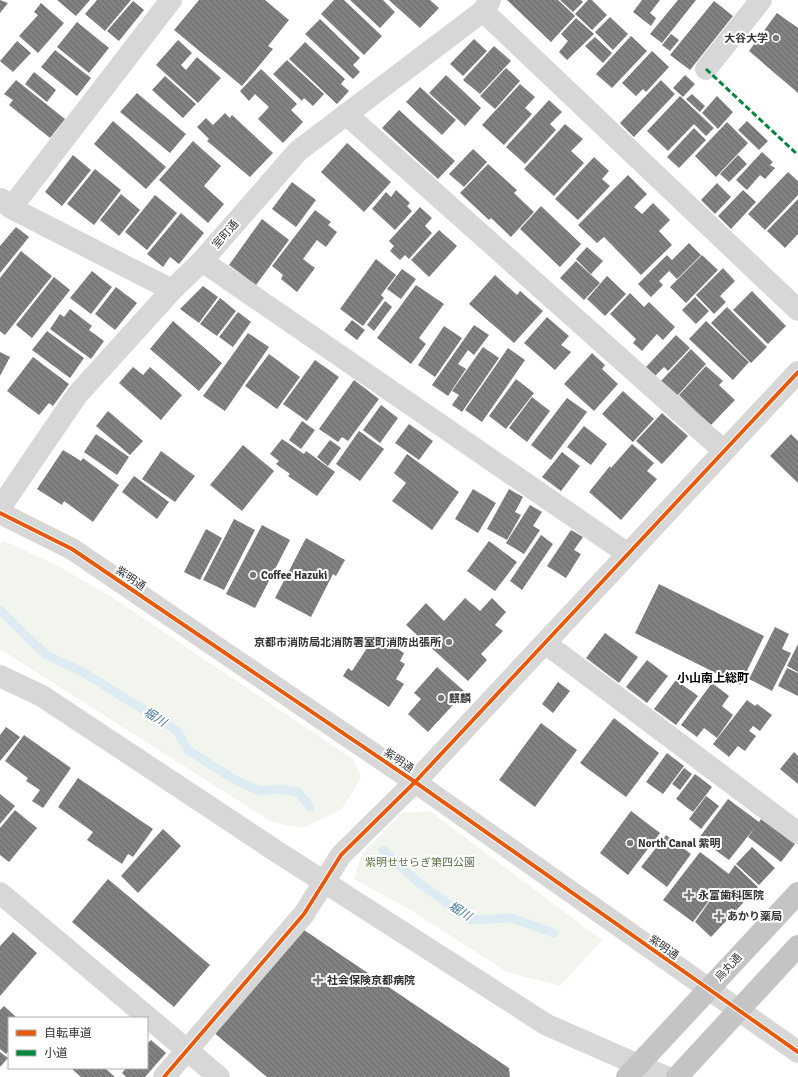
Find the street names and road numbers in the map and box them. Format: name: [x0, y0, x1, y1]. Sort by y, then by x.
street label: 室町通: [210, 218, 241, 251]
street label: 紫明通: [113, 564, 148, 593]
street label: 紫明通: [381, 746, 416, 775]
street label: 紫明通: [646, 933, 681, 962]
street label: 烏丸通: [712, 951, 744, 984]

